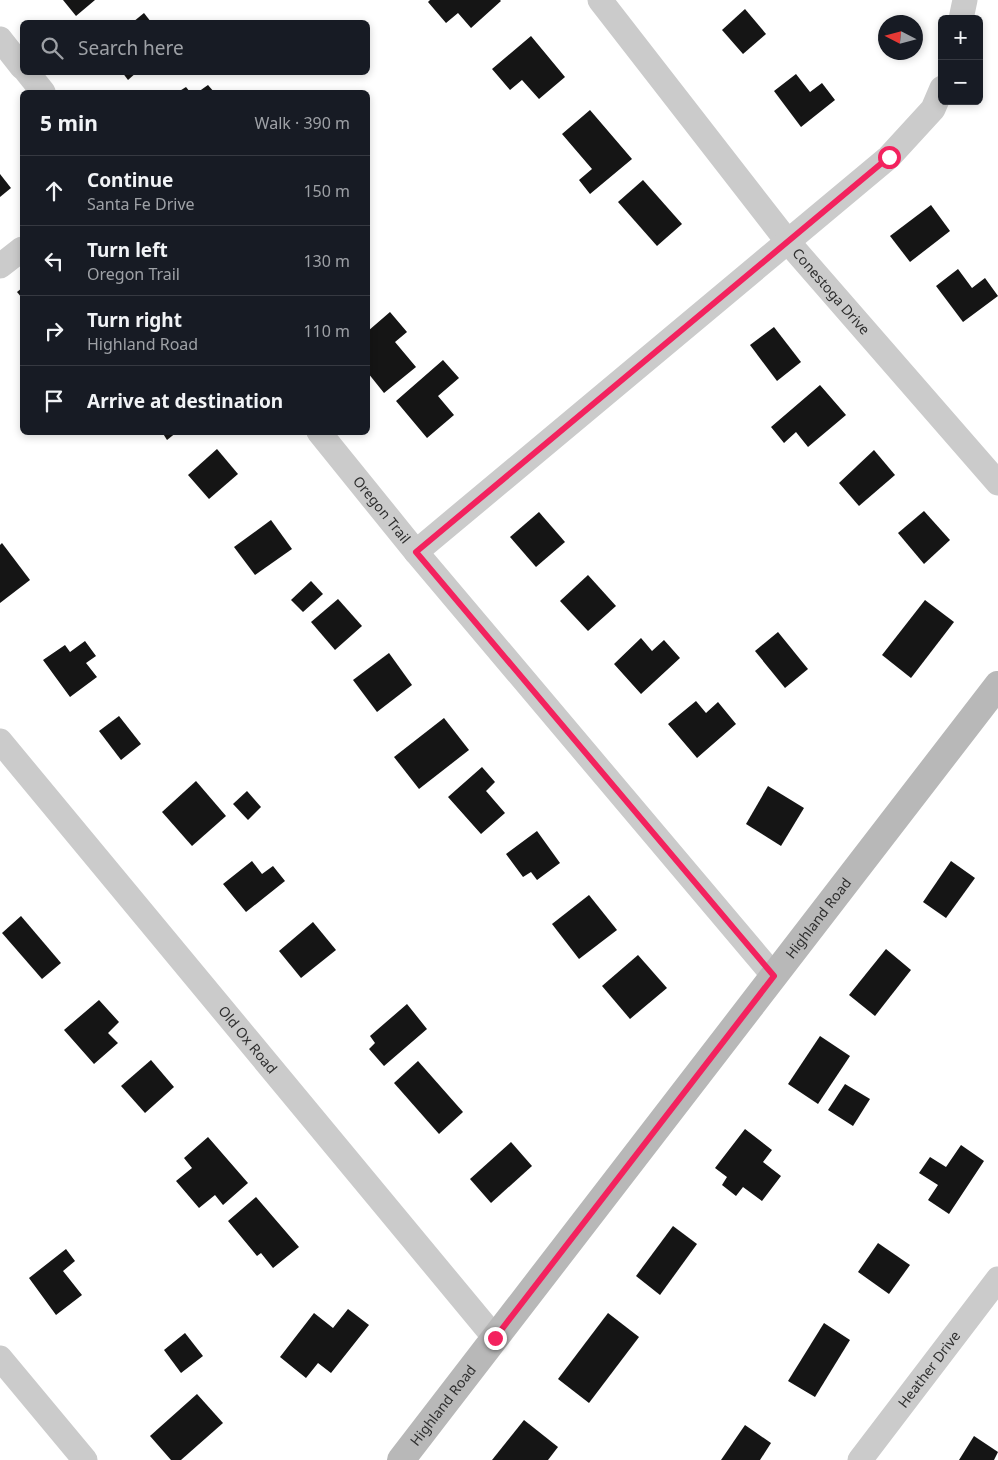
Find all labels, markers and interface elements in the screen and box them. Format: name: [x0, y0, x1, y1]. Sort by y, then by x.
north arrow: [878, 15, 923, 60]
map controls: [938, 15, 983, 105]
button: +: [938, 15, 983, 60]
search box: [20, 20, 370, 75]
icon: search: [38, 34, 66, 62]
text: Search here: [78, 35, 184, 61]
button: −: [938, 60, 983, 105]
text: 5 min: [40, 109, 98, 137]
text: Walk · 390 m: [255, 112, 350, 134]
route start: [878, 146, 901, 169]
text: Continue: [87, 167, 173, 193]
icon: ahead: [40, 177, 68, 205]
text: 150 m: [303, 180, 350, 202]
text: Santa Fe Drive: [87, 193, 195, 215]
text: Turn left: [87, 237, 168, 263]
street label: Conestoga Drive: [788, 244, 874, 338]
icon: left: [40, 247, 68, 275]
text: 130 m: [303, 250, 350, 272]
text: Oregon Trail: [87, 263, 180, 285]
text: Turn right: [87, 307, 182, 333]
icon: right: [40, 317, 68, 345]
text: 110 m: [303, 320, 350, 342]
text: Highland Road: [87, 333, 198, 355]
icon: arrive: [40, 387, 68, 415]
text: Arrive at destination: [87, 388, 283, 414]
street label: Oregon Trail: [349, 472, 415, 547]
street label: Highland Road: [781, 873, 855, 962]
street label: Old Ox Road: [214, 1002, 282, 1077]
route end: [484, 1327, 507, 1350]
street label: Heather Drive: [893, 1327, 964, 1411]
street label: Highland Road: [405, 1361, 480, 1449]

